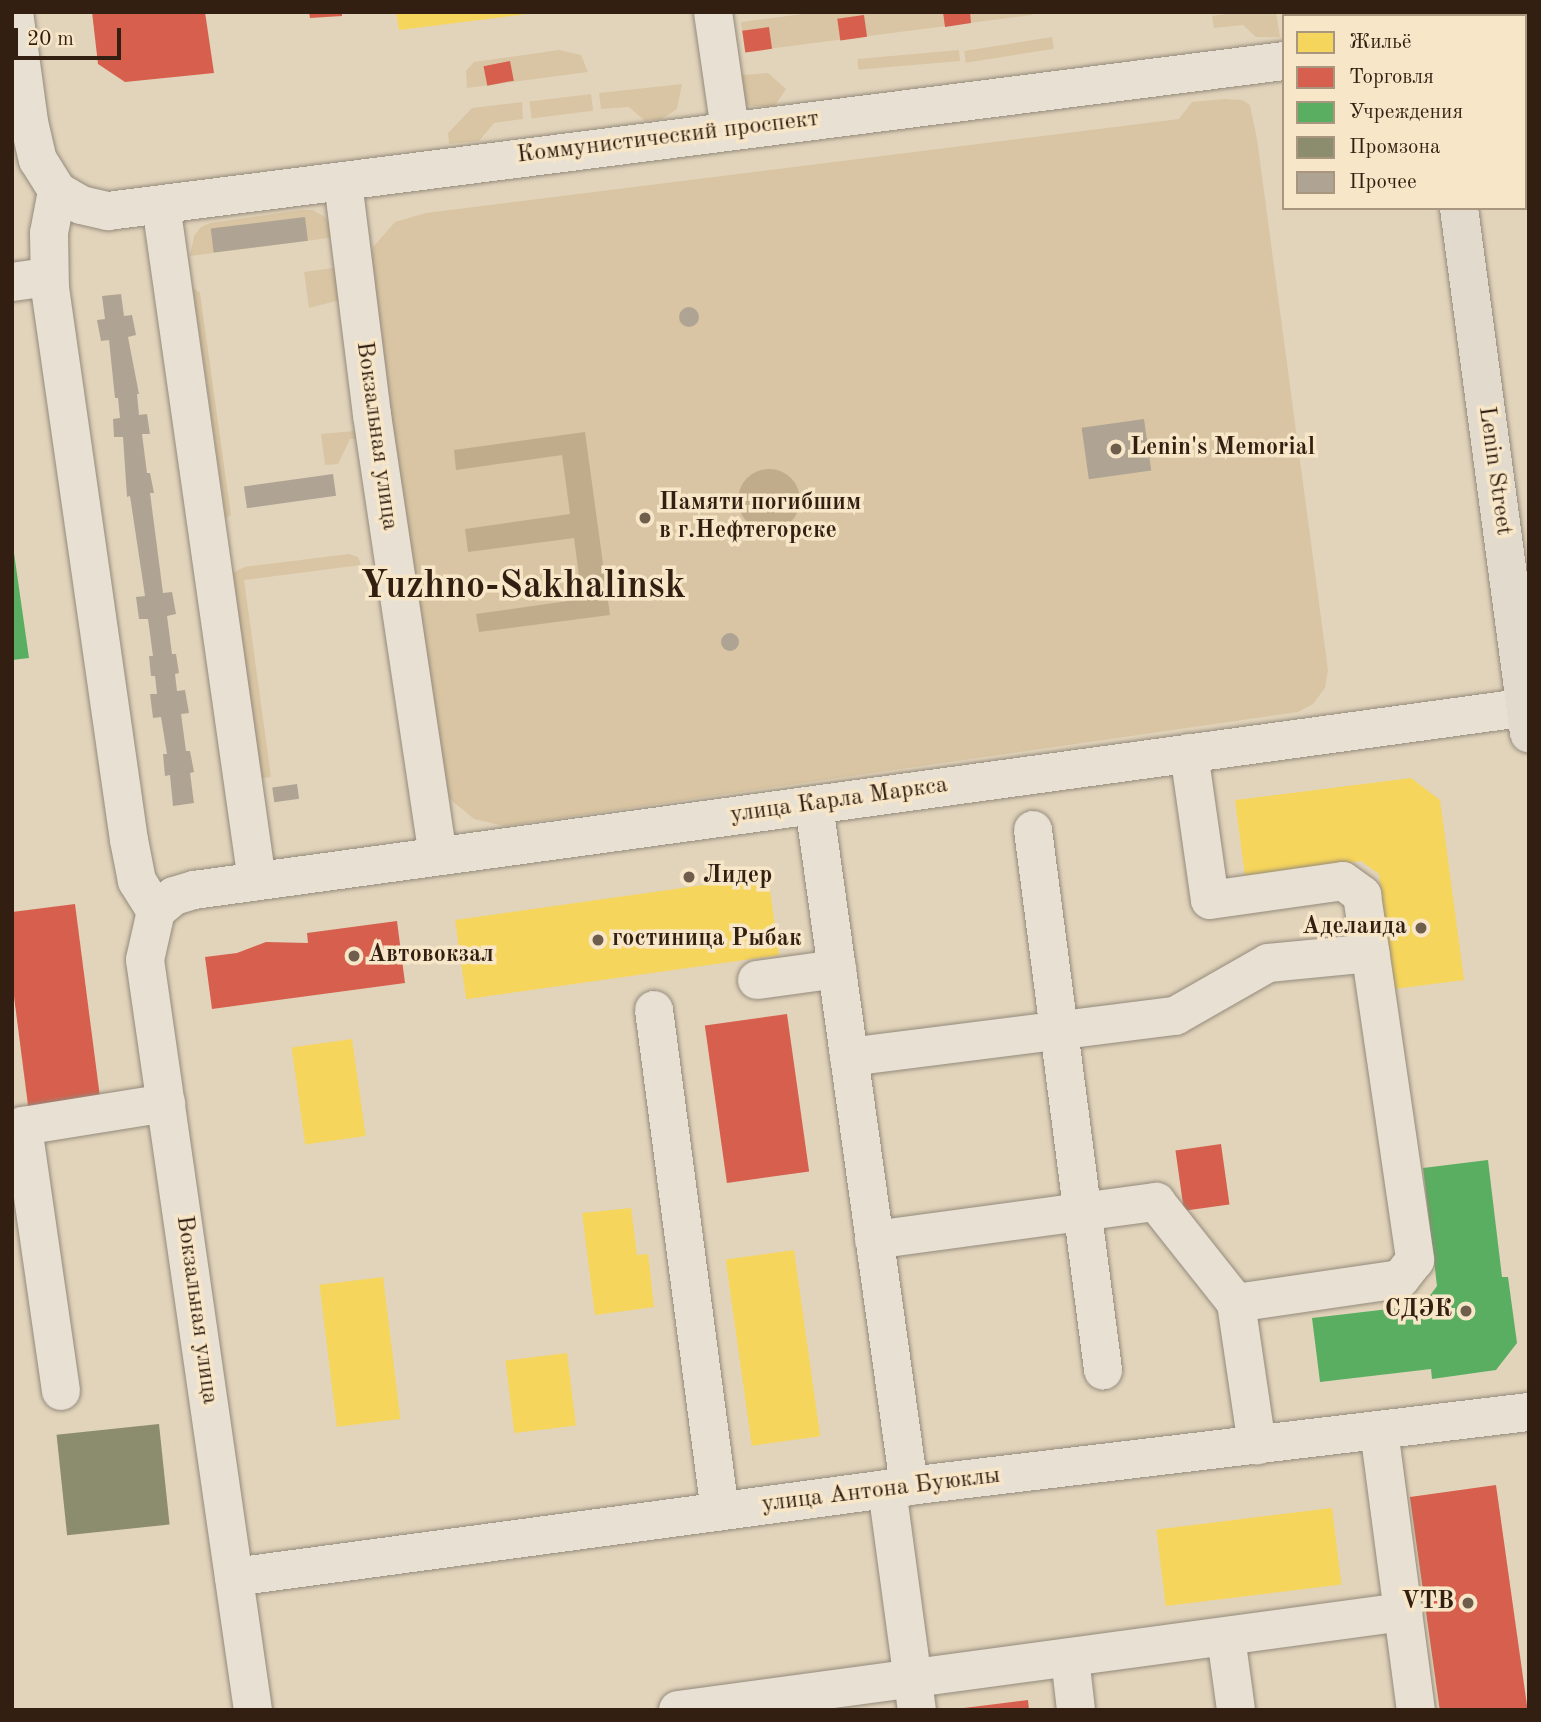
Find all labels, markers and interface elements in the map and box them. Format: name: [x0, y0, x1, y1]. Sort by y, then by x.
scale bar: [18, 14, 124, 58]
legend: [1282, 14, 1527, 210]
text: 20 m: [27, 29, 74, 50]
text: Жильё: [1349, 32, 1412, 53]
text: Торговля: [1349, 67, 1434, 88]
text: Учреждения: [1349, 102, 1463, 123]
street label: Коммунистический проспект: [515, 105, 821, 171]
text: Промзона: [1349, 137, 1440, 158]
text: Прочее: [1349, 172, 1417, 193]
street label: Вокзальная улица: [348, 340, 404, 532]
street label: Lenin Street: [1471, 405, 1517, 537]
place label: Lenin's Memorial: [1130, 435, 1315, 463]
marker: Lenin's Memorial: [1108, 441, 1124, 457]
place label: Памяти погибшим в г.Нефтегорске: [659, 490, 861, 546]
marker: Памяти погибшим в г.Нефтегорске: [637, 510, 653, 526]
district label: Yuzhno-Sakhalinsk: [360, 565, 686, 611]
street label: улица Карла Маркса: [728, 771, 950, 831]
place label: Лидер: [703, 863, 772, 891]
marker: Лидер: [681, 869, 697, 885]
place label: Аделаида: [1302, 914, 1407, 942]
marker: Аделаида: [1413, 920, 1429, 936]
place label: гостиница Рыбак: [612, 926, 802, 954]
marker: гостиница Рыбак: [590, 932, 606, 948]
place label: Автовокзал: [368, 942, 494, 970]
marker: Автовокзал: [346, 948, 362, 964]
street label: Вокзальная улица: [168, 1214, 224, 1406]
place label: СДЭК: [1385, 1297, 1452, 1325]
marker: СДЭК: [1458, 1303, 1474, 1319]
street label: улица Антона Буюклы: [760, 1462, 1002, 1520]
place label: VTB: [1401, 1589, 1454, 1617]
marker: VTB: [1460, 1595, 1476, 1611]

